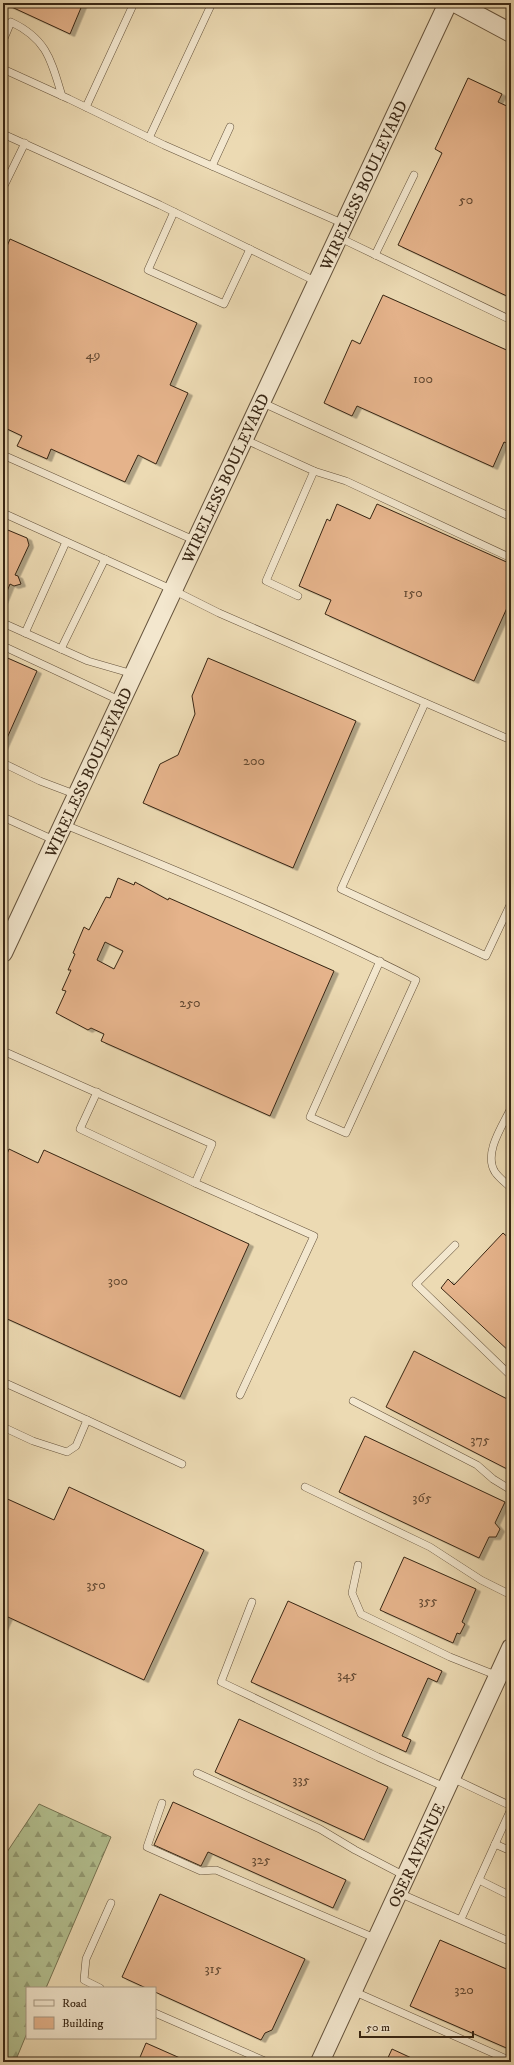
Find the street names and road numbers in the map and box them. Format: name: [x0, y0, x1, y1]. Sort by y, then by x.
street label: WIRELESS BOULEVARD: [315, 97, 412, 274]
street label: WIRELESS BOULEVARD: [177, 390, 274, 567]
street label: WIRELESS BOULEVARD: [40, 684, 137, 861]
street label: OSER AVENUE: [384, 1800, 450, 1911]

